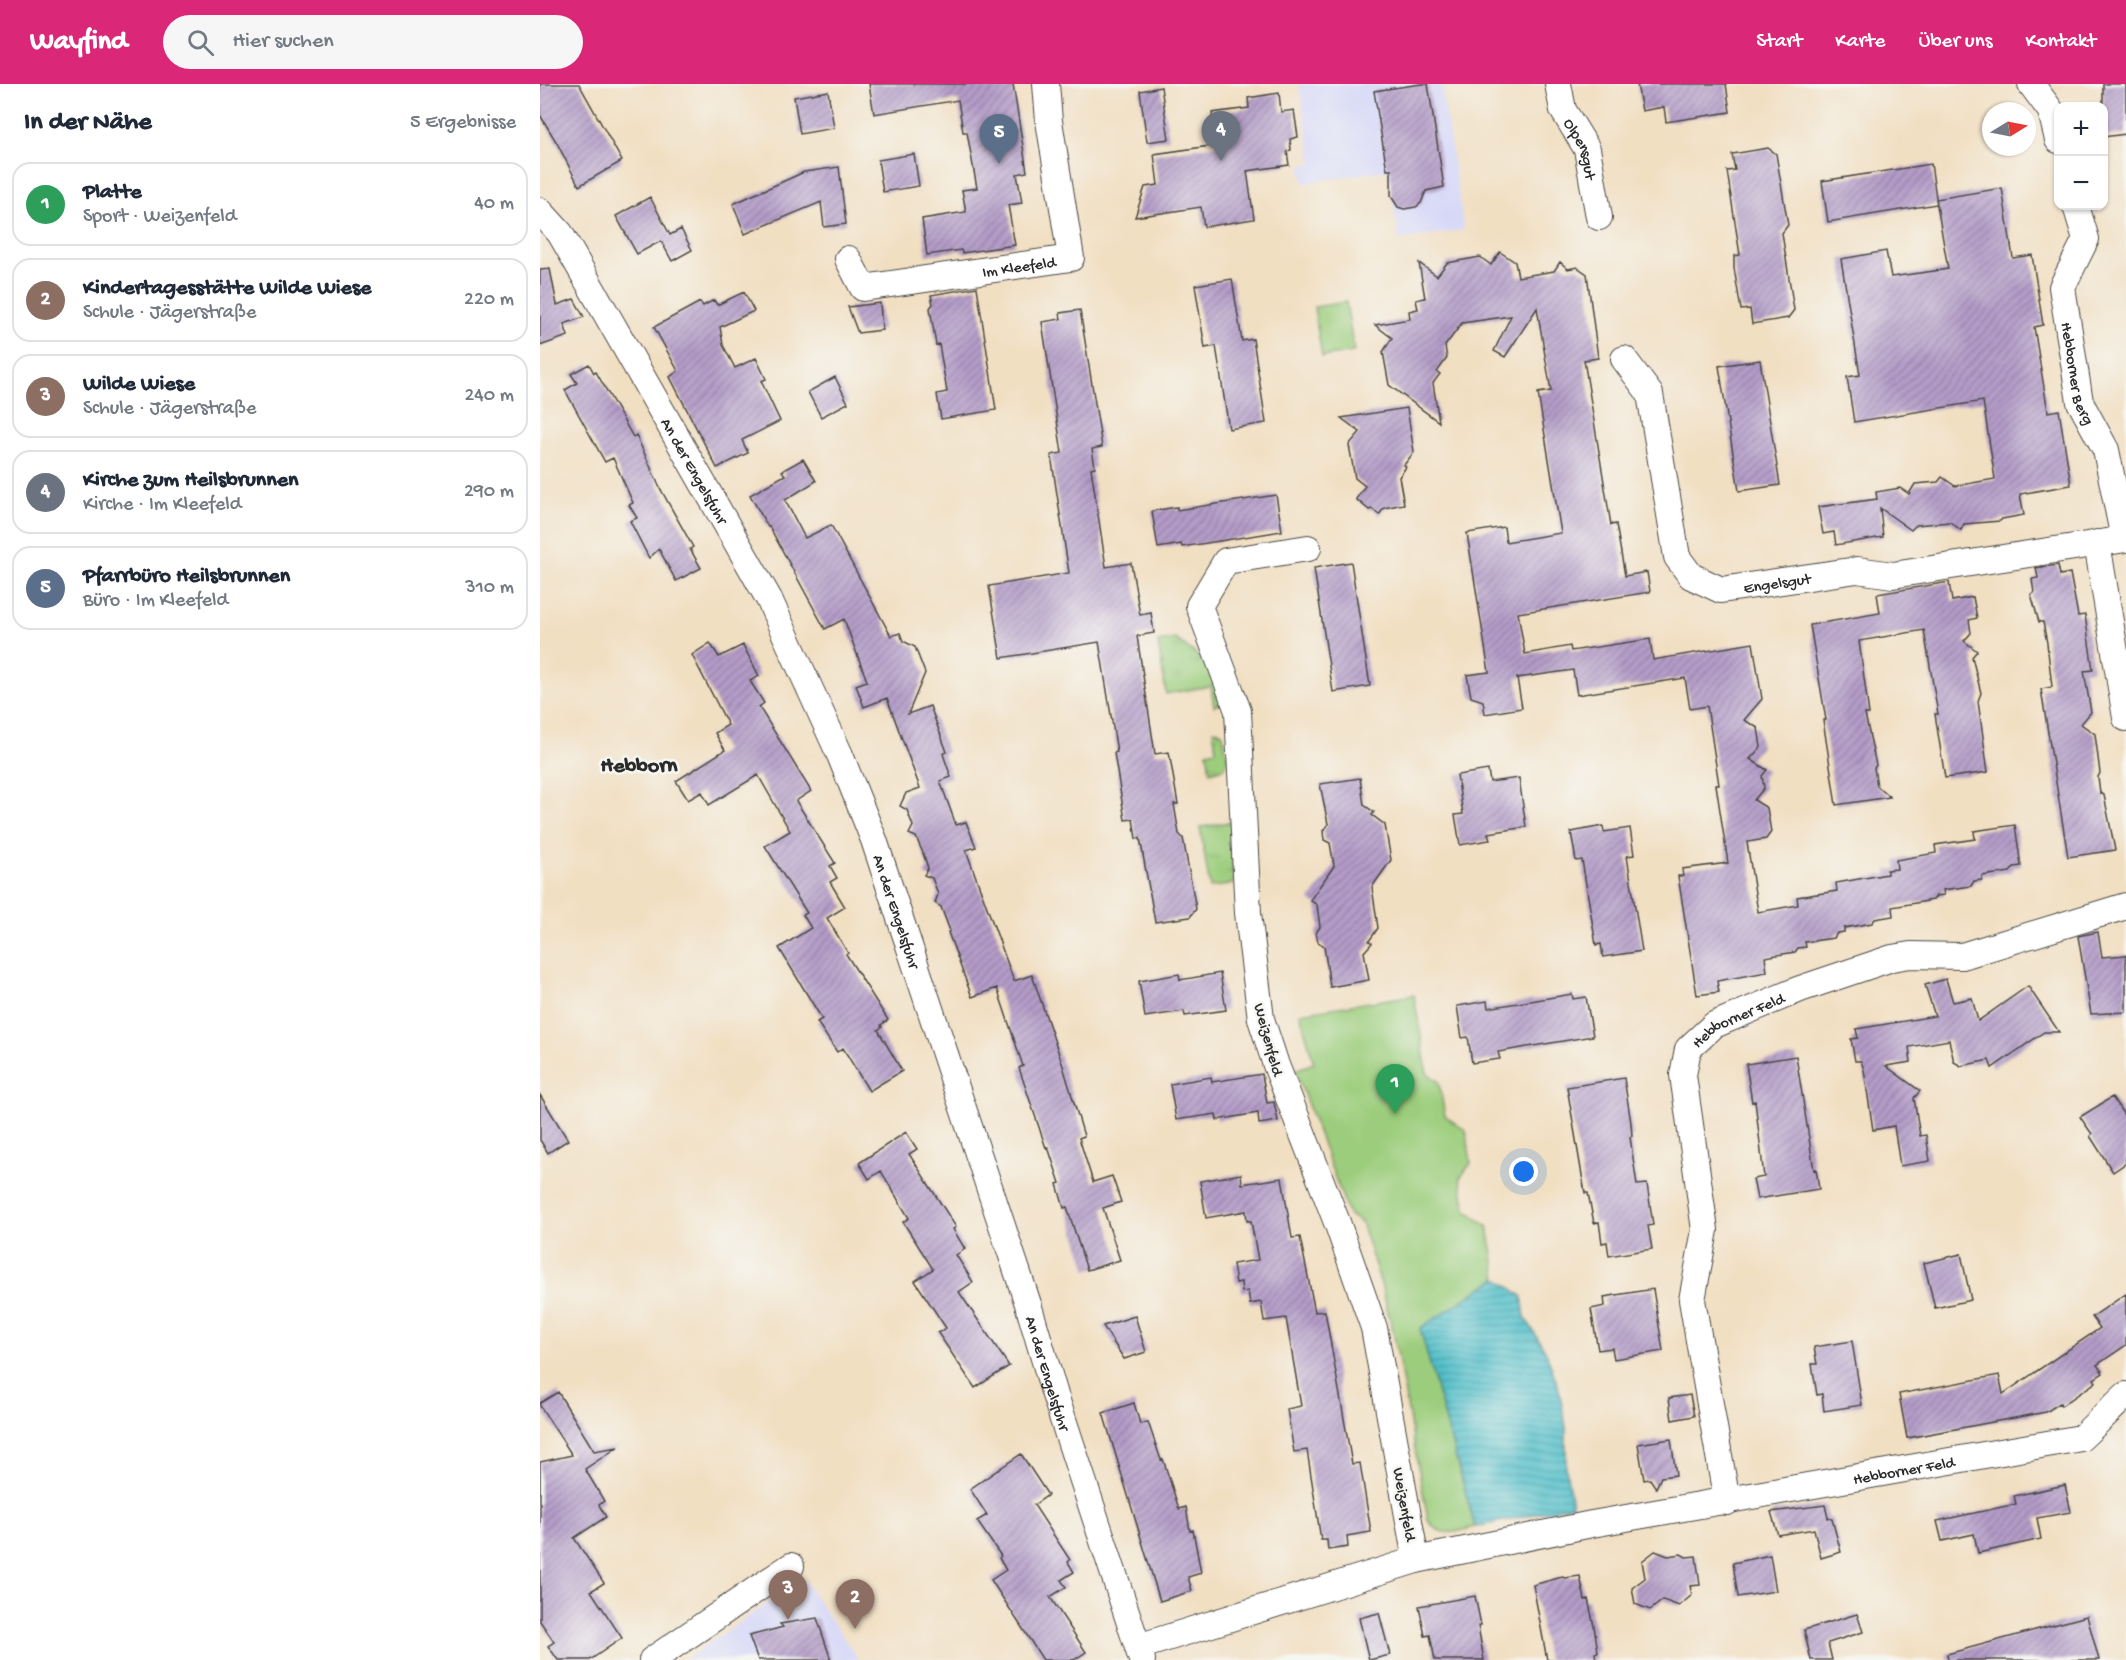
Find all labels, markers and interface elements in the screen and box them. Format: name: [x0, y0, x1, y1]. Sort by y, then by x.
search box: [163, 15, 583, 69]
text: Wayfind: [30, 26, 127, 59]
icon: search: [184, 26, 217, 59]
text: Hier suchen: [232, 29, 334, 55]
text: Start: [1756, 30, 1802, 55]
text: Karte: [1835, 30, 1885, 55]
text: Über uns: [1918, 30, 1992, 55]
text: Kontakt: [2025, 30, 2096, 55]
north arrow: [1982, 102, 2036, 156]
map controls: [2054, 102, 2108, 210]
button: +: [2054, 102, 2108, 156]
text: In der Nähe: [24, 108, 152, 139]
text: 5 Ergebnisse: [410, 112, 516, 135]
pin: 4: [1202, 112, 1240, 161]
pin: 5: [980, 115, 1018, 164]
street label: Olpensgut: [1557, 116, 1599, 183]
button: −: [2054, 156, 2108, 210]
text: Platte: [83, 180, 142, 206]
text: 1: [41, 193, 50, 216]
text: 40 m: [474, 193, 514, 216]
text: Sport · Weizenfeld: [83, 206, 236, 229]
street label: Im Kleefeld: [981, 254, 1059, 284]
text: Kindertagesstätte Wilde Wiese: [83, 276, 371, 302]
text: 2: [41, 289, 50, 312]
text: 220 m: [464, 289, 514, 312]
text: Schule · Jägerstraße: [83, 302, 256, 325]
street label: Hebborner Berg: [2055, 321, 2097, 429]
text: Wilde Wiese: [83, 372, 195, 398]
text: 3: [40, 385, 51, 408]
text: 240 m: [464, 385, 514, 408]
text: Schule · Jägerstraße: [83, 398, 256, 421]
street label: An der Engelsfuhr: [655, 416, 731, 530]
text: Kirche zum Heilsbrunnen: [83, 468, 298, 494]
text: 4: [41, 481, 50, 504]
text: 290 m: [464, 481, 514, 504]
text: Kirche · Im Kleefeld: [83, 494, 241, 517]
text: Pfarrbüro Heilsbrunnen: [83, 564, 290, 590]
street label: Engelsgut: [1743, 571, 1814, 600]
text: 5: [40, 577, 51, 600]
text: 310 m: [465, 577, 514, 600]
text: Büro · Im Kleefeld: [83, 590, 228, 613]
district label: Hebborn: [601, 754, 678, 780]
street label: An der Engelsfuhr: [866, 853, 922, 973]
street label: Hebborner Feld: [1689, 990, 1790, 1054]
street label: Weizenfeld: [1248, 1002, 1286, 1080]
pin: 1: [1376, 1064, 1414, 1114]
your location: [1509, 1157, 1538, 1186]
street label: An der Engelsfuhr: [1019, 1314, 1073, 1435]
street label: Hebborner Feld: [1852, 1454, 1958, 1491]
street label: Weizenfeld: [1387, 1466, 1419, 1544]
pin: 3: [768, 1570, 808, 1620]
pin: 2: [836, 1580, 874, 1629]

